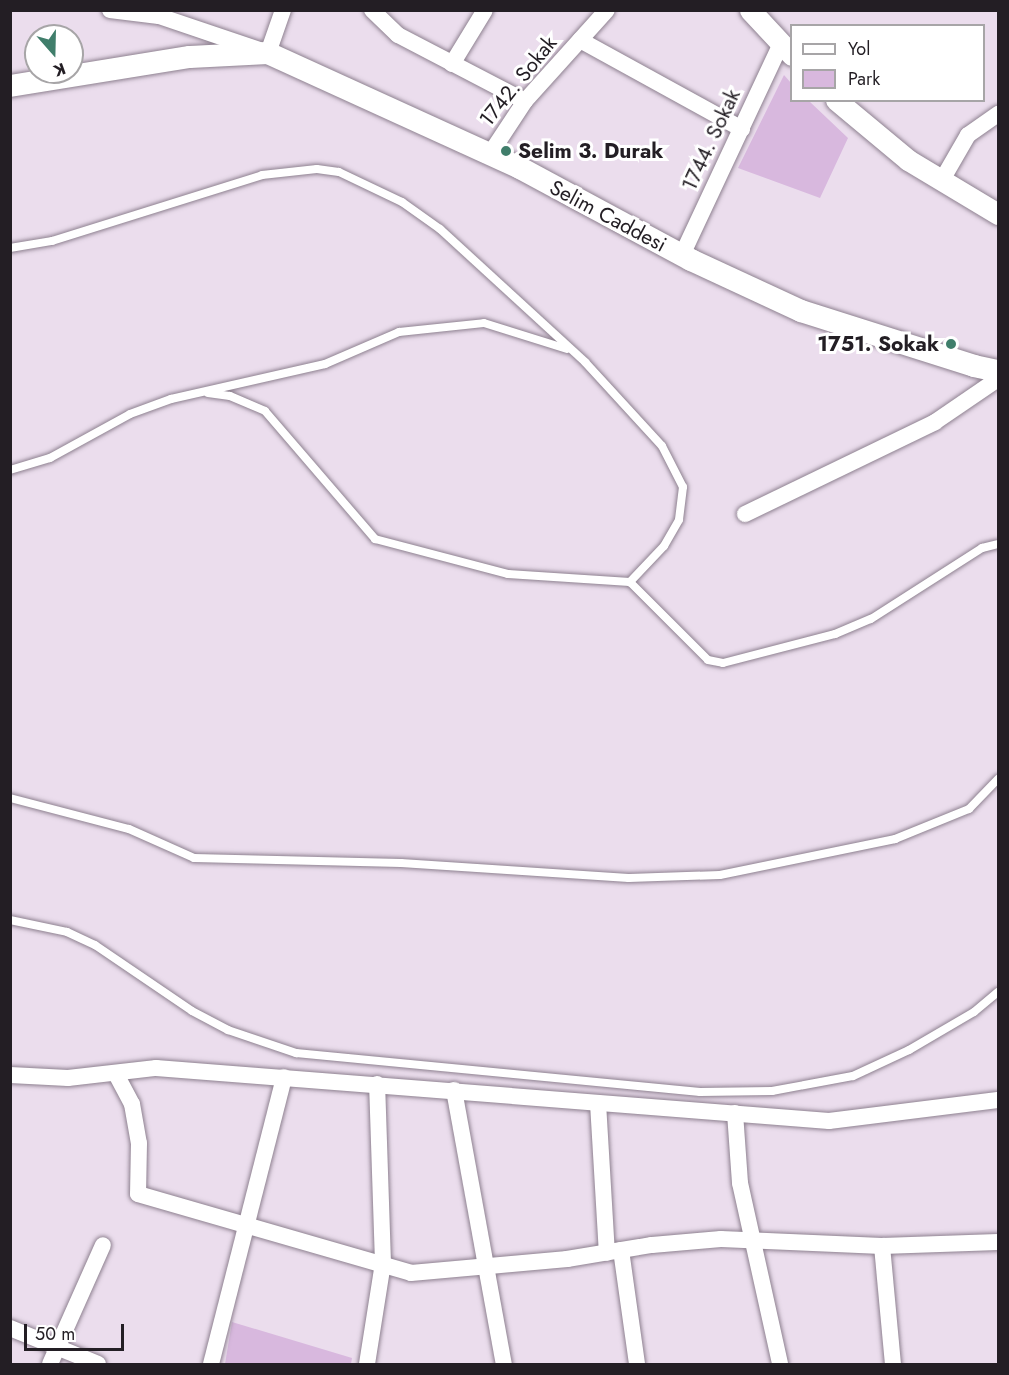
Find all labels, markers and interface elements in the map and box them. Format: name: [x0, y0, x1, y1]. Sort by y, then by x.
north arrow: [24, 24, 84, 84]
legend: [790, 24, 985, 102]
street label: 1742. Sokak: [474, 31, 562, 131]
text: Yol: [848, 36, 870, 62]
text: K: [50, 57, 69, 82]
text: Park: [848, 66, 880, 92]
street label: 1744. Sokak: [677, 85, 745, 195]
place label: Selim 3. Durak: [518, 138, 663, 164]
marker: Selim 3. Durak: [499, 144, 513, 158]
street label: Selim Caddesi: [545, 175, 671, 257]
place label: 1751. Sokak: [817, 331, 939, 357]
marker: 1751. Sokak: [944, 337, 958, 351]
scale bar: [27, 1312, 128, 1350]
text: 50 m: [35, 1321, 75, 1347]

